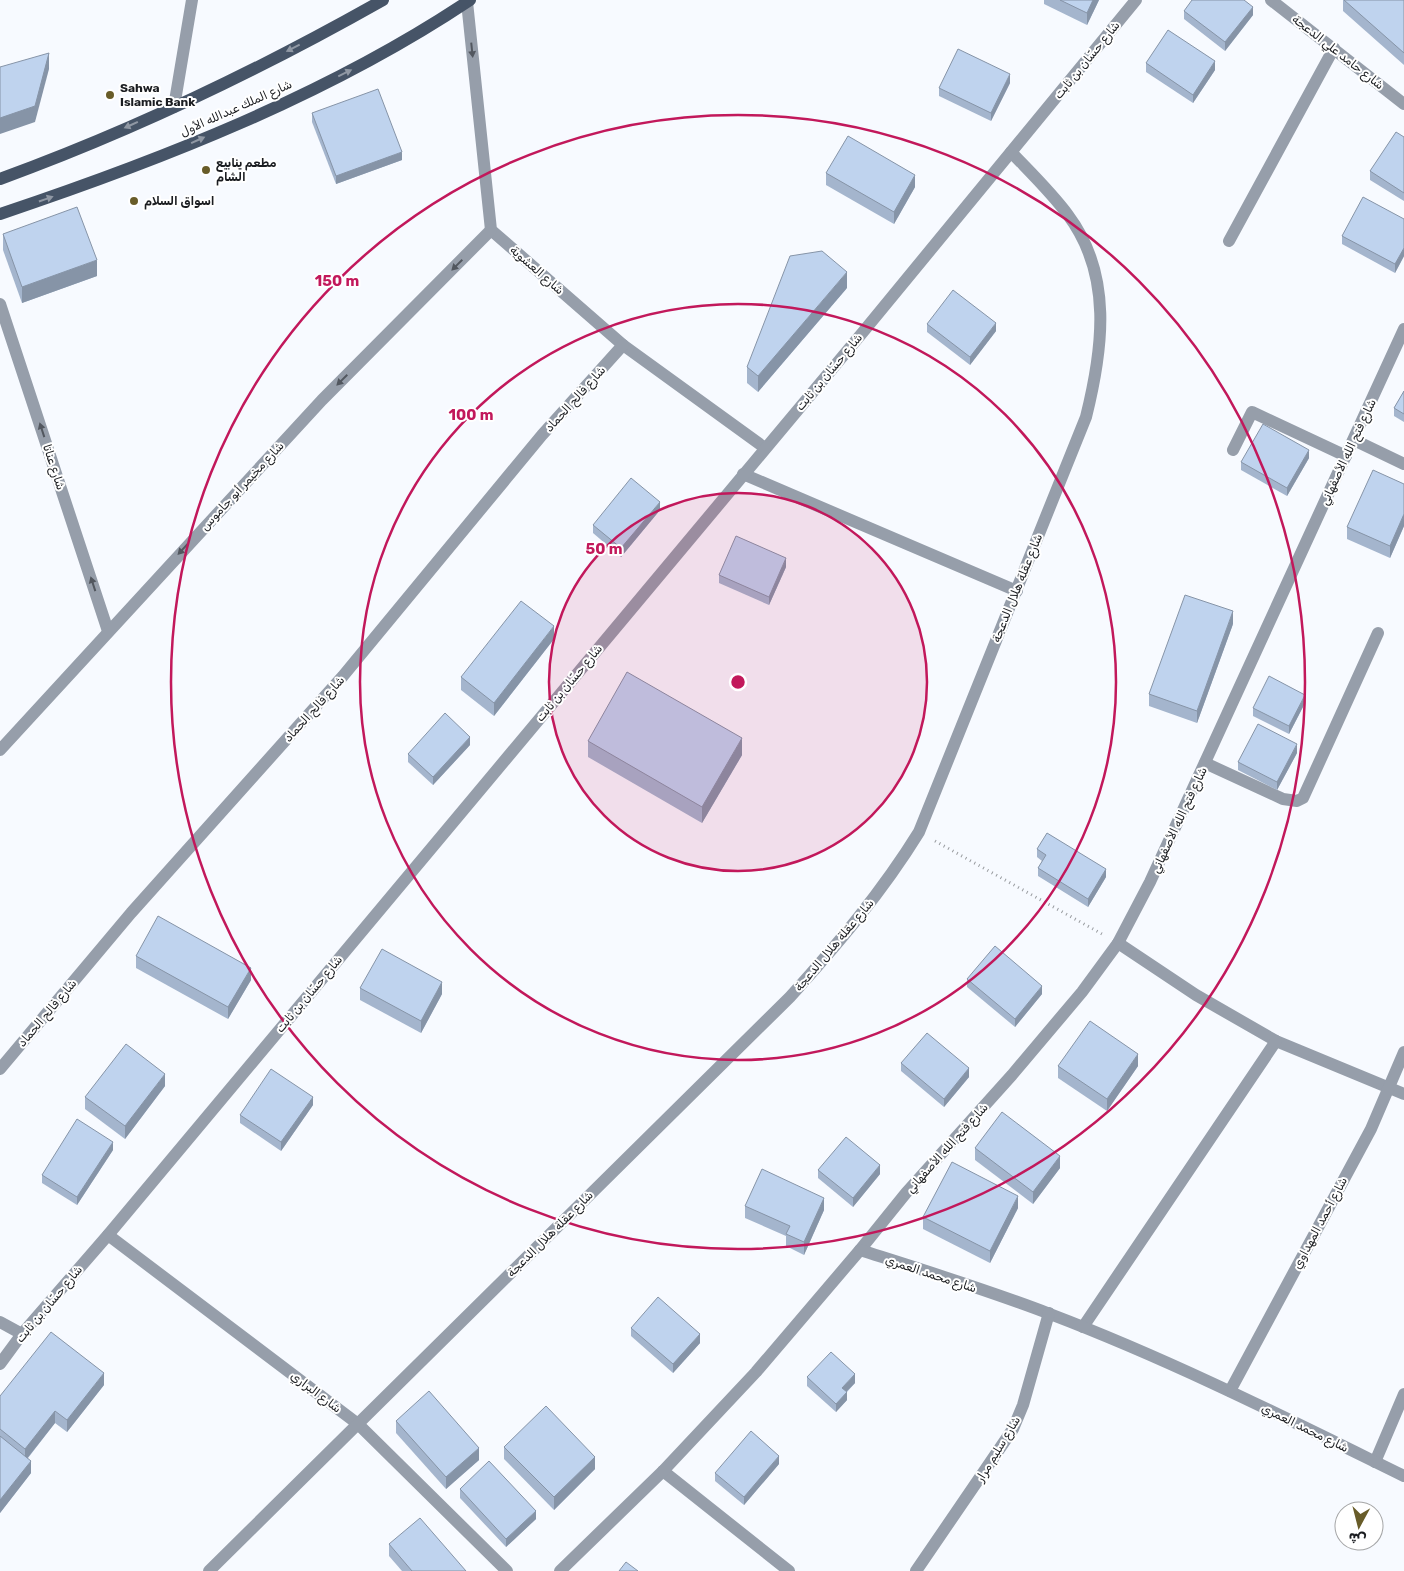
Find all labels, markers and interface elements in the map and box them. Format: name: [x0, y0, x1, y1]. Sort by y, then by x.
street label: شارع حامد علي الدعجة: [1288, 12, 1387, 94]
street label: شارع حسّان بن ثابت: [1051, 18, 1124, 103]
one-way arrow: [469, 43, 477, 59]
one-way arrow: [286, 44, 301, 52]
one-way arrow: [338, 69, 353, 77]
street label: شارع الملك عبدالله الأول: [178, 77, 295, 141]
place label: Sahwa Islamic Bank: [120, 81, 195, 109]
marker: Sahwa Islamic Bank: [104, 89, 116, 101]
one-way arrow: [124, 122, 138, 130]
one-way arrow: [191, 136, 205, 144]
place label: مطعم ينابيع الشام: [216, 156, 276, 186]
marker: مطعم ينابيع الشام: [200, 164, 212, 176]
place label: اسواق السلام: [144, 194, 214, 210]
one-way arrow: [39, 195, 54, 203]
marker: اسواق السلام: [128, 195, 140, 207]
street label: شارع العشوية: [506, 243, 567, 299]
one-way arrow: [451, 258, 463, 270]
text: 150 m: [315, 272, 359, 290]
street label: شارع حسّان بن ثابت: [793, 331, 867, 415]
street label: شارع فالح الحماد: [542, 363, 610, 436]
one-way arrow: [336, 373, 348, 385]
street label: شارع فتح الله الأصفهاني: [1317, 397, 1381, 508]
text: 100 m: [449, 406, 493, 424]
one-way arrow: [37, 422, 45, 437]
street label: شارع مخيمر أبو جاموس: [197, 439, 288, 535]
street label: شارع عناتا: [38, 442, 68, 492]
street label: شارع عقلة هلال الدعجة: [989, 532, 1047, 645]
text: 50 m: [586, 540, 622, 558]
one-way arrow: [177, 543, 189, 555]
one-way arrow: [88, 577, 96, 592]
street label: شارع حسّان بن ثابت: [533, 642, 607, 726]
street label: شارع فالح الحماد: [281, 673, 349, 746]
centre of rings: [729, 673, 747, 691]
street label: شارع فتح الله الأصفهاني: [1148, 765, 1212, 876]
street label: شارع عقلة هلال الدعجة: [791, 896, 878, 995]
street label: شارع حسّان بن ثابت: [273, 953, 347, 1037]
street label: شارع فالح الحماد: [15, 976, 81, 1051]
street label: شارع فتح الله الأصفهاني: [903, 1100, 992, 1197]
street label: شارع أحمد المهداوي: [1290, 1175, 1352, 1272]
street label: شارع عقلة هلال الدعجة: [504, 1188, 597, 1281]
street label: شارع محمد العمري: [883, 1253, 979, 1297]
street label: شارع حسّان بن ثابت: [13, 1263, 87, 1347]
street label: شارع البراري: [287, 1368, 344, 1417]
street label: شارع محمد العمري: [1258, 1401, 1351, 1457]
street label: شارع سليم مرار: [972, 1414, 1025, 1486]
north arrow: [1334, 1501, 1384, 1551]
text: ش: [1347, 1529, 1367, 1548]

